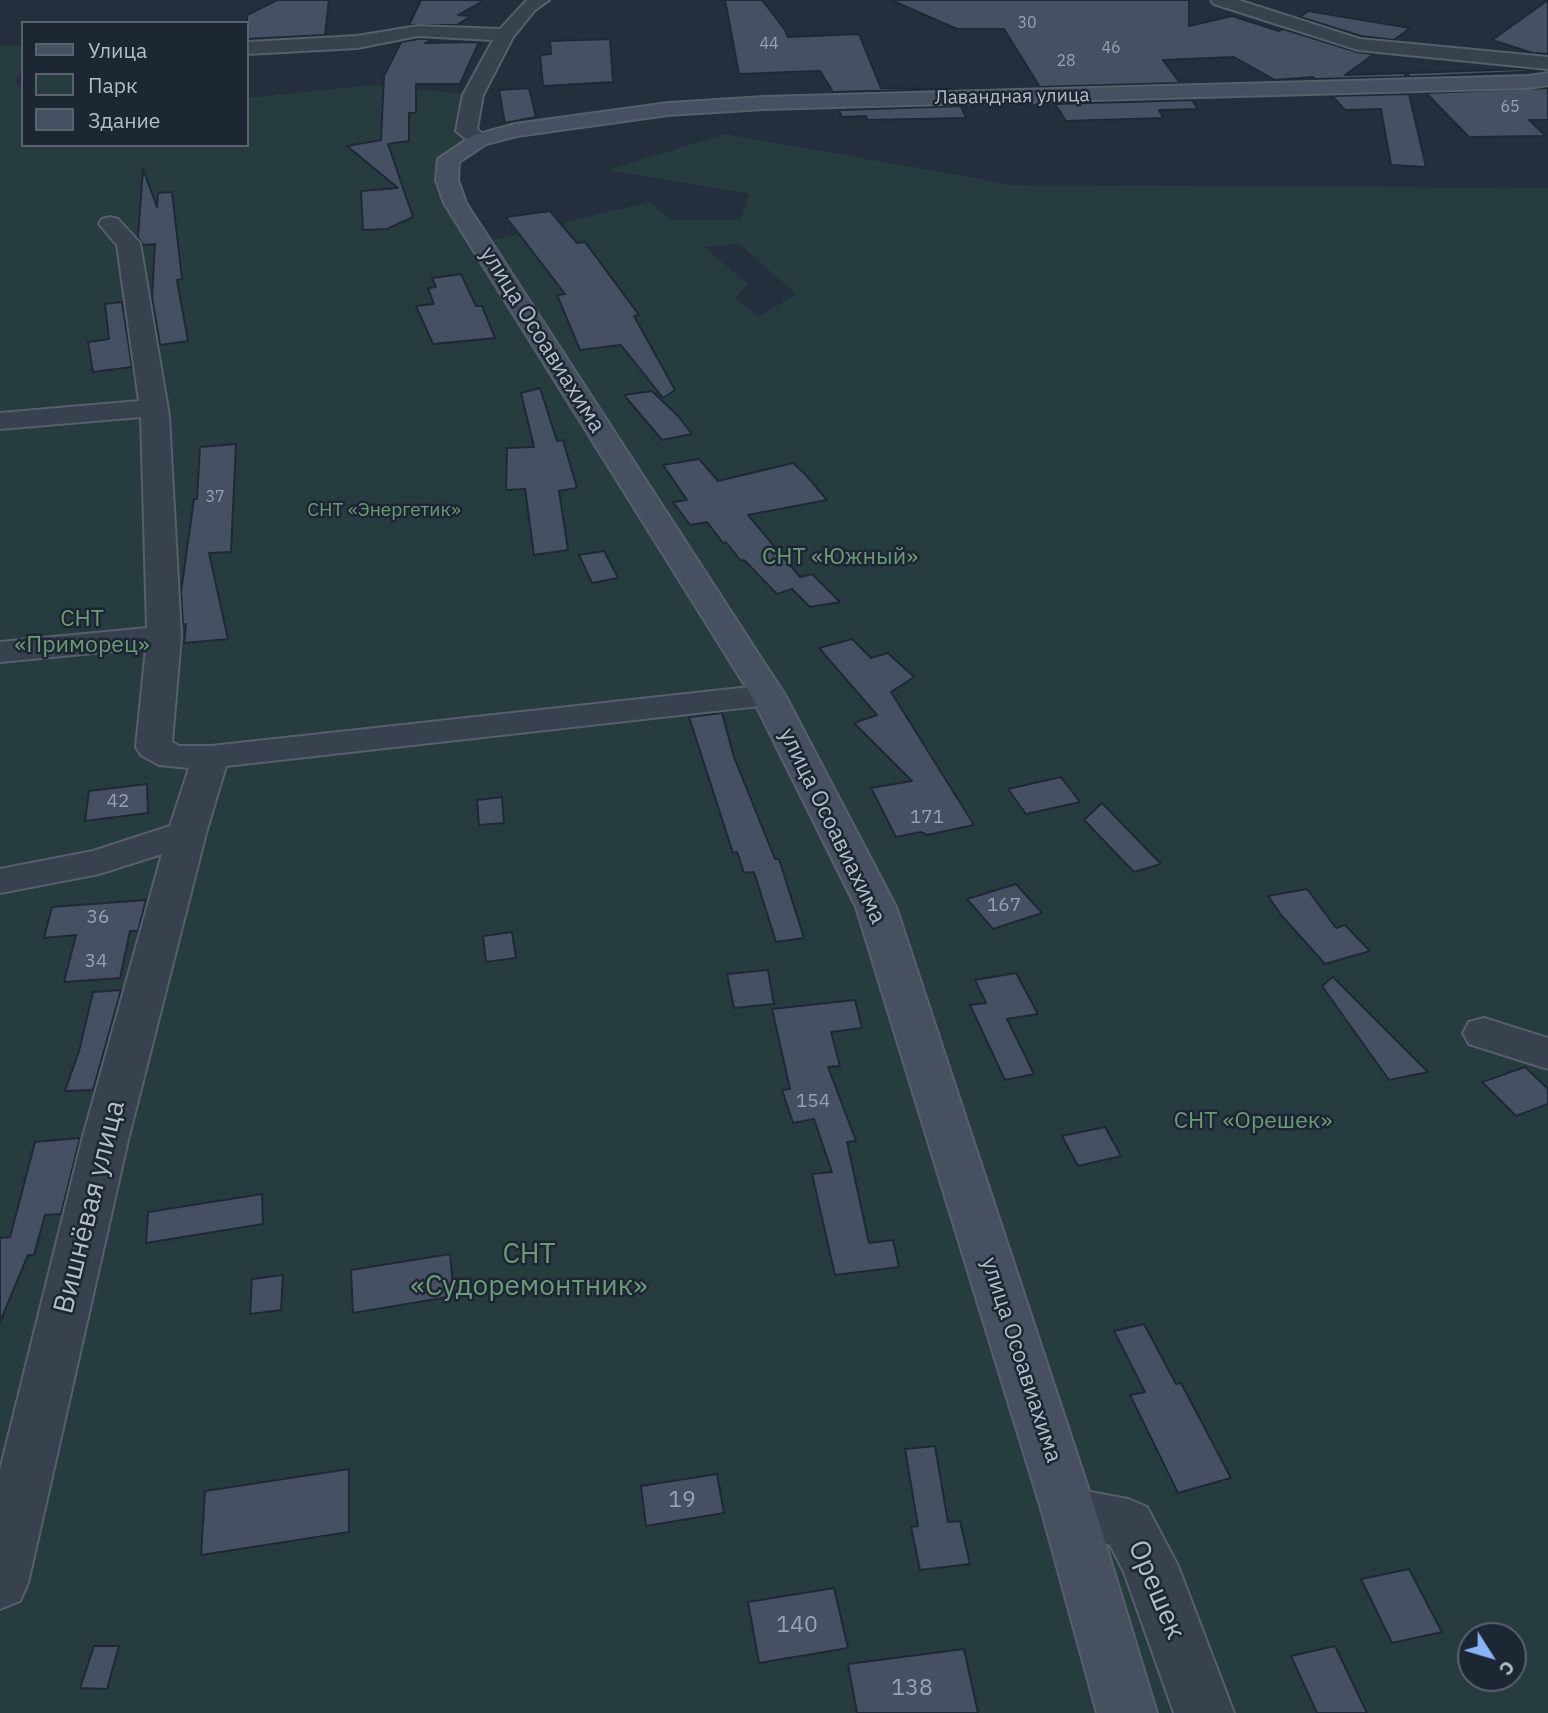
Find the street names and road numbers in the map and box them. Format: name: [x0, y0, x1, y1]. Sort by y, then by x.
street label: Лавандная улица: [934, 84, 1090, 110]
street label: улица Осоавиахима: [474, 242, 610, 438]
street label: улица Осоавиахима: [773, 724, 891, 928]
street label: Вишнёвая улица: [47, 1097, 133, 1317]
street label: улица Осоавиахима: [975, 1254, 1067, 1466]
street label: Орешек: [1120, 1535, 1192, 1645]

